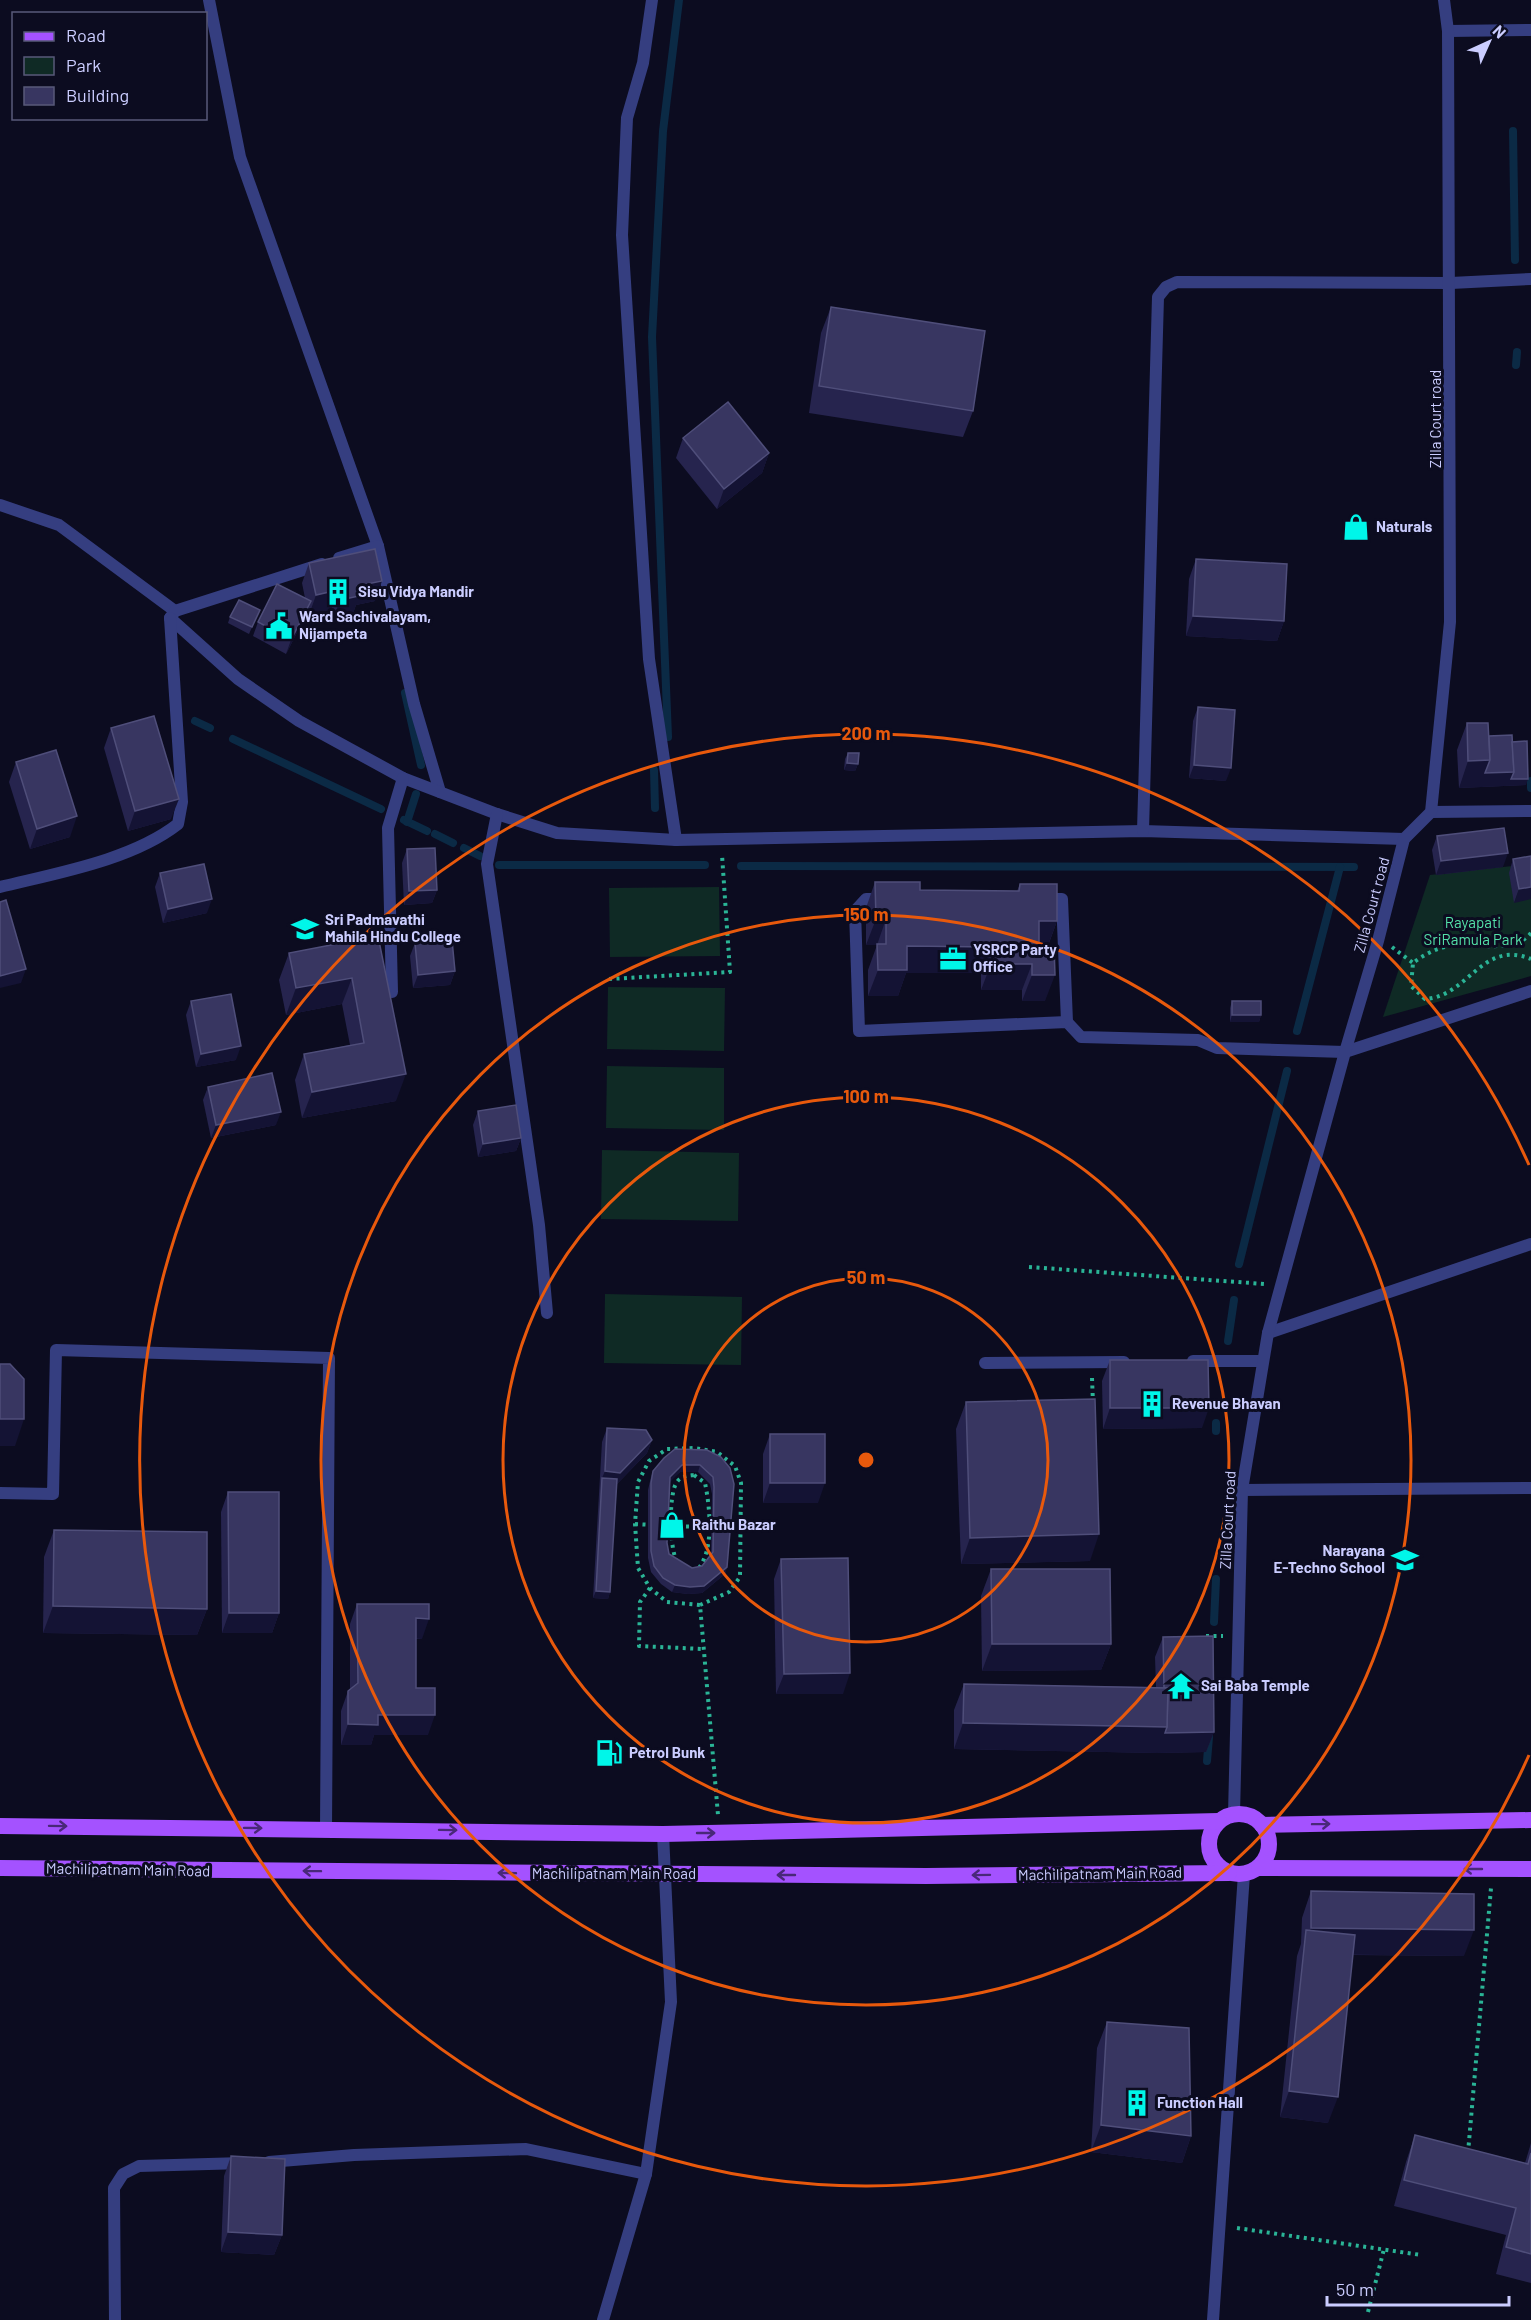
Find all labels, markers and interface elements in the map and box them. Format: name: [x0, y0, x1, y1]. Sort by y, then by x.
legend: [12, 12, 207, 120]
north arrow: [1459, 12, 1519, 72]
text: N: [1489, 21, 1510, 42]
text: Road: [66, 24, 106, 46]
text: Park: [66, 54, 101, 76]
text: Building: [66, 84, 129, 106]
street label: Zilla Court road: [1426, 370, 1444, 468]
shop icon: Naturals: [1341, 512, 1371, 542]
place label: Naturals: [1376, 517, 1433, 535]
building icon: Sisu Vidya Mandir: [323, 577, 353, 607]
place label: Sisu Vidya Mandir: [358, 582, 474, 600]
place label: Ward Sachivalayam, Nijampeta: [299, 607, 431, 642]
public building icon: Ward Sachivalayam, Nijampeta: [264, 611, 294, 641]
text: 200 m: [841, 722, 891, 744]
street label: Zilla Court road: [1350, 855, 1392, 955]
text: 150 m: [844, 903, 888, 925]
place label: Sri Padmavathi Mahila Hindu College: [325, 910, 461, 945]
park label: Rayapati SriRamula Park: [1424, 913, 1523, 948]
school or university icon: Sri Padmavathi Mahila Hindu College: [290, 914, 320, 944]
place label: YSRCP Party Office: [973, 940, 1057, 975]
office icon: YSRCP Party Office: [938, 944, 968, 974]
text: 100 m: [843, 1085, 889, 1107]
text: 50 m: [847, 1266, 885, 1288]
building icon: Revenue Bhavan: [1137, 1389, 1167, 1419]
place label: Revenue Bhavan: [1172, 1394, 1281, 1412]
centre of rings: [856, 1450, 876, 1470]
street label: Zilla Court road: [1215, 1470, 1239, 1570]
shop icon: Raithu Bazar: [657, 1510, 687, 1540]
place label: Raithu Bazar: [692, 1515, 776, 1533]
place label: Narayana E-Techno School: [1273, 1541, 1385, 1576]
school or university icon: Narayana E-Techno School: [1390, 1545, 1420, 1575]
temple icon: Sai Baba Temple: [1166, 1671, 1196, 1701]
place label: Sai Baba Temple: [1201, 1676, 1310, 1694]
fuel station icon: Petrol Bunk: [594, 1738, 624, 1768]
place label: Petrol Bunk: [629, 1743, 705, 1761]
one-way arrow: [1310, 1818, 1330, 1830]
one-way arrow: [48, 1820, 68, 1832]
one-way arrow: [243, 1822, 263, 1834]
one-way arrow: [438, 1825, 458, 1836]
one-way arrow: [696, 1827, 716, 1839]
street label: Machilipatnam Main Road: [46, 1859, 210, 1879]
street label: Machilipatnam Main Road: [1018, 1863, 1182, 1883]
one-way arrow: [1463, 1863, 1483, 1875]
street label: Machilipatnam Main Road: [532, 1864, 696, 1882]
one-way arrow: [303, 1865, 323, 1877]
one-way arrow: [498, 1867, 518, 1879]
one-way arrow: [777, 1869, 797, 1881]
one-way arrow: [972, 1869, 992, 1881]
building icon: Function Hall: [1122, 2088, 1152, 2118]
place label: Function Hall: [1157, 2093, 1243, 2111]
scale bar: [1327, 2269, 1508, 2307]
text: 50 m: [1336, 2278, 1374, 2300]

